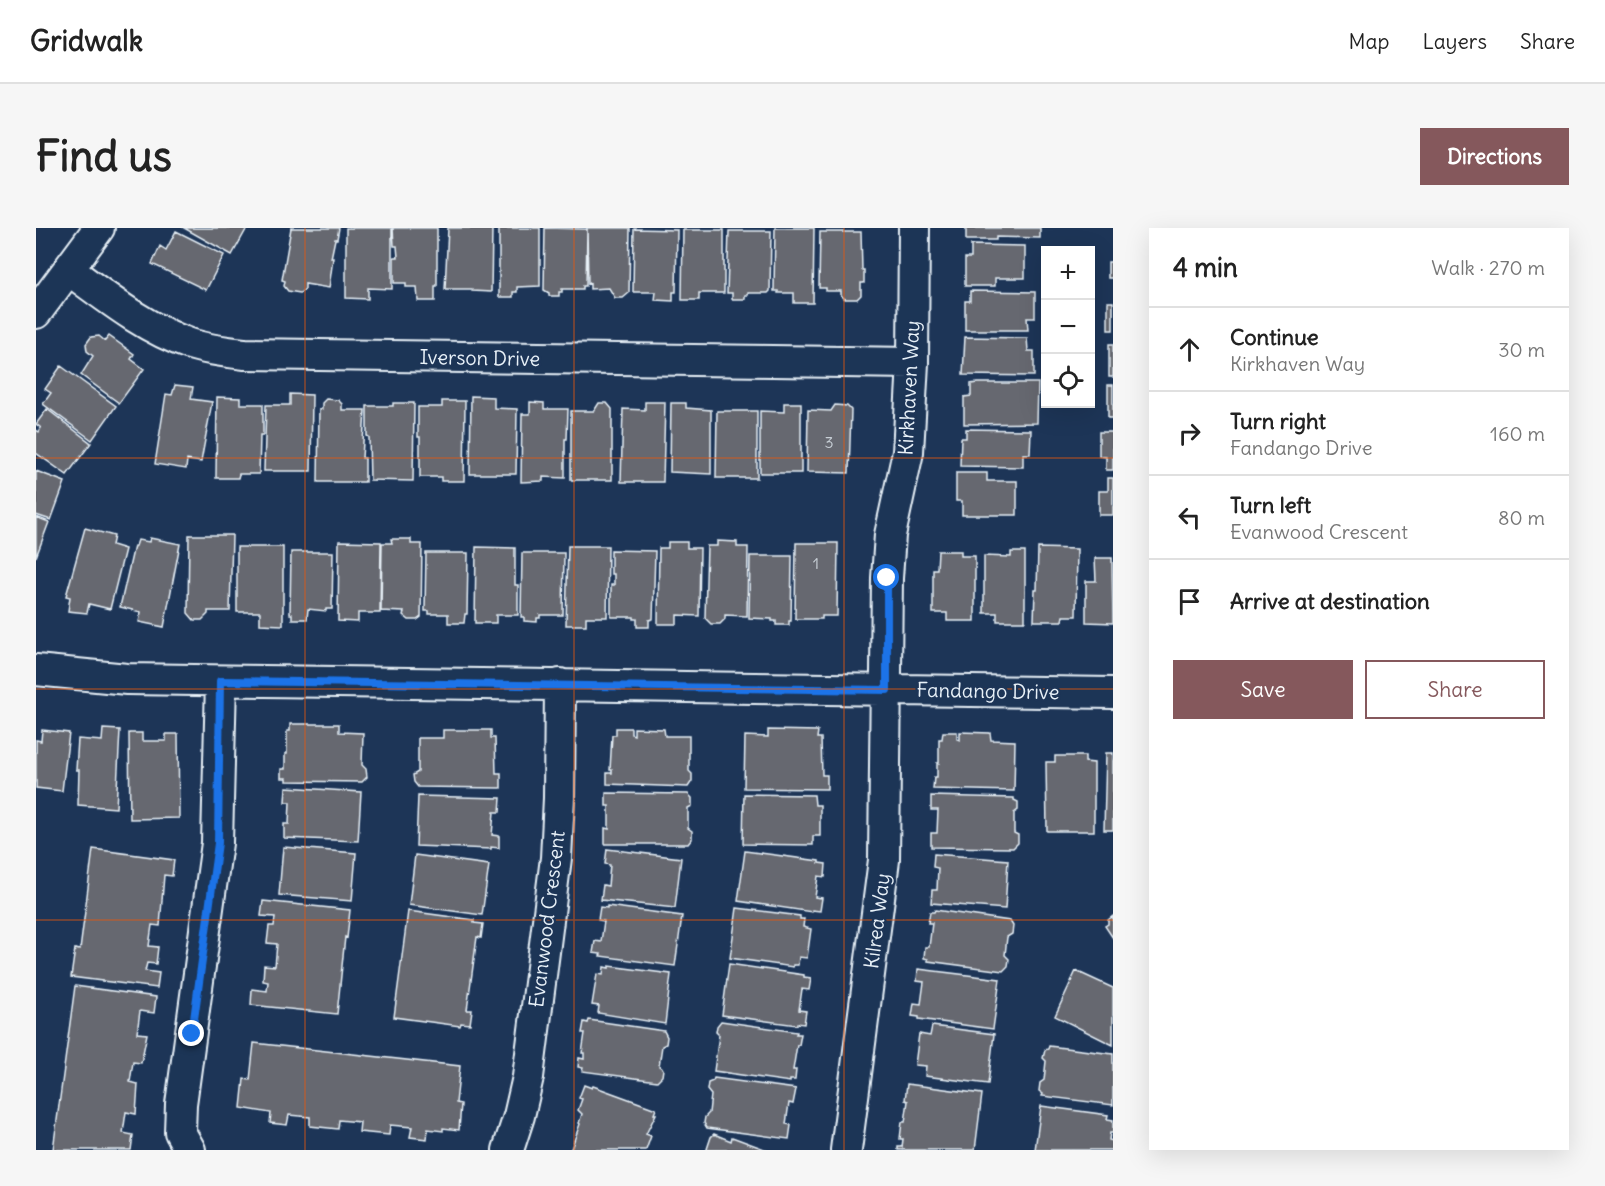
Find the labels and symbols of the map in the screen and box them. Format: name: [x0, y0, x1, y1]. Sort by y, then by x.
street label: Kirkhaven Way: [892, 320, 925, 456]
street label: Iverson Drive: [420, 344, 541, 371]
house number: 3: [824, 432, 834, 452]
house number: 1: [813, 553, 819, 573]
route start: [873, 564, 899, 590]
street label: Fandango Drive: [916, 677, 1060, 704]
street label: Evanwood Crescent: [523, 829, 570, 1009]
street label: Kilrea Way: [858, 872, 895, 970]
route end: [178, 1020, 204, 1046]

